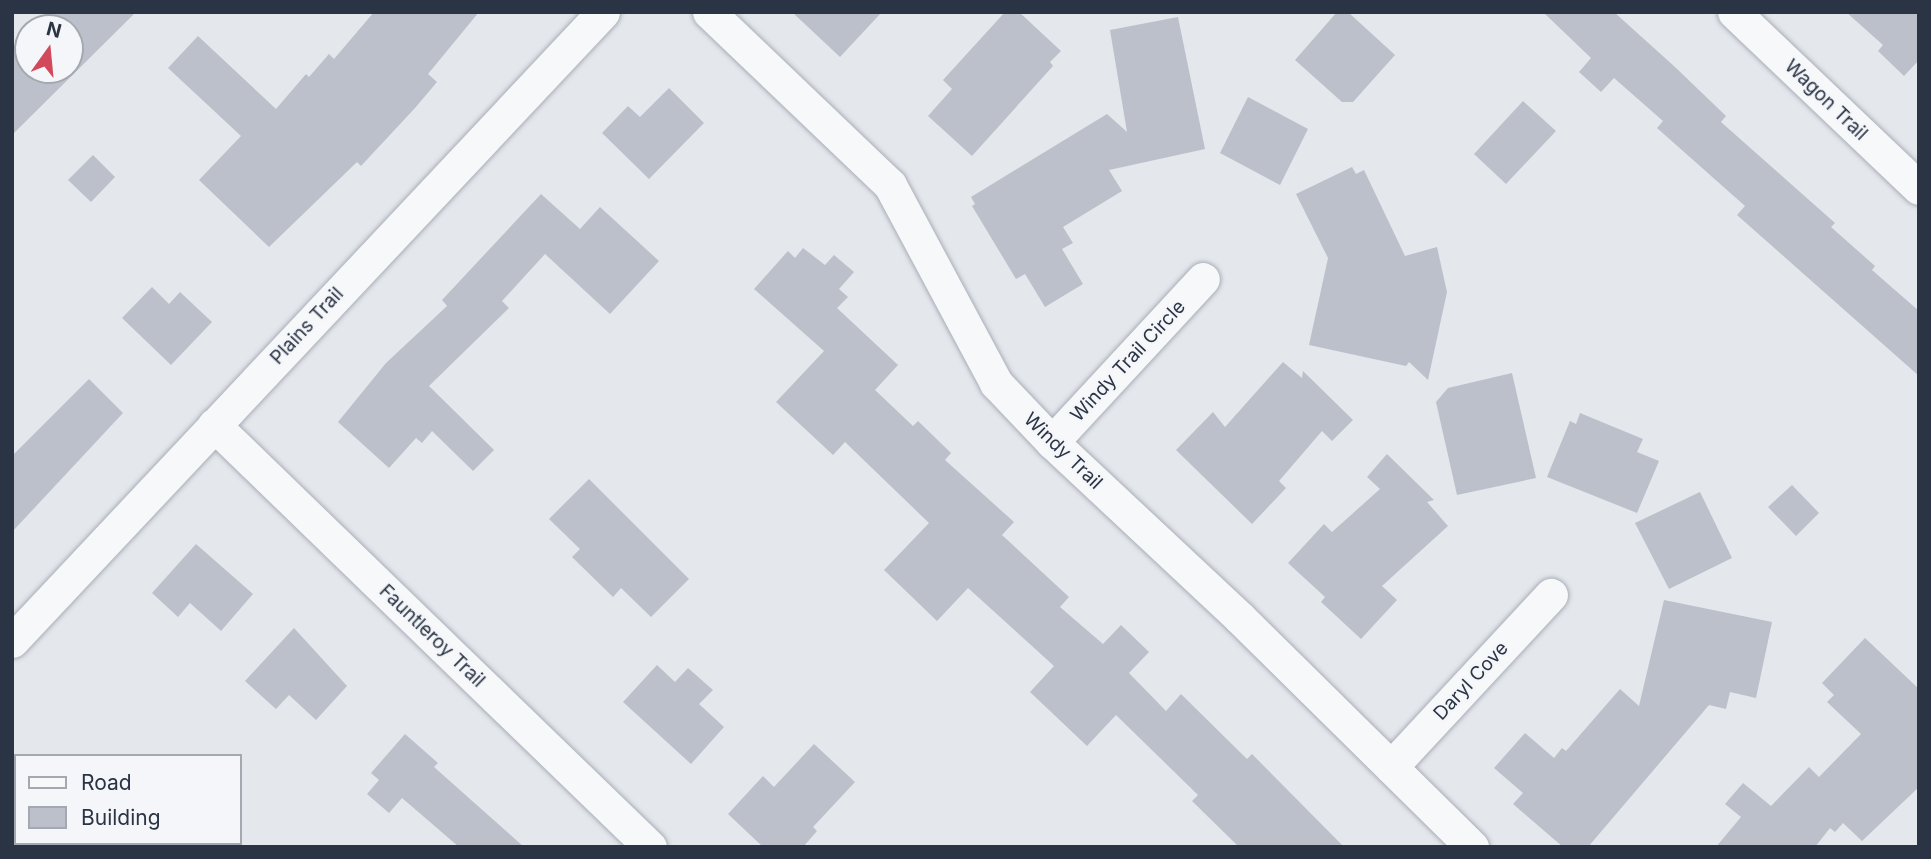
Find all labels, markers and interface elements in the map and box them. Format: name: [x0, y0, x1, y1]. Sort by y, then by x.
north arrow: [14, 14, 84, 84]
text: N: [44, 17, 64, 43]
street label: Wagon Trail: [1780, 55, 1872, 145]
street label: Plains Trail: [266, 283, 348, 369]
street label: Windy Trail Circle: [1066, 296, 1190, 426]
street label: Windy Trail: [1019, 408, 1107, 494]
street label: Fauntleroy Trail: [374, 580, 490, 692]
street label: Daryl Cove: [1429, 637, 1513, 725]
legend: [14, 754, 242, 845]
text: Road: [81, 770, 132, 795]
text: Building: [81, 805, 161, 830]

